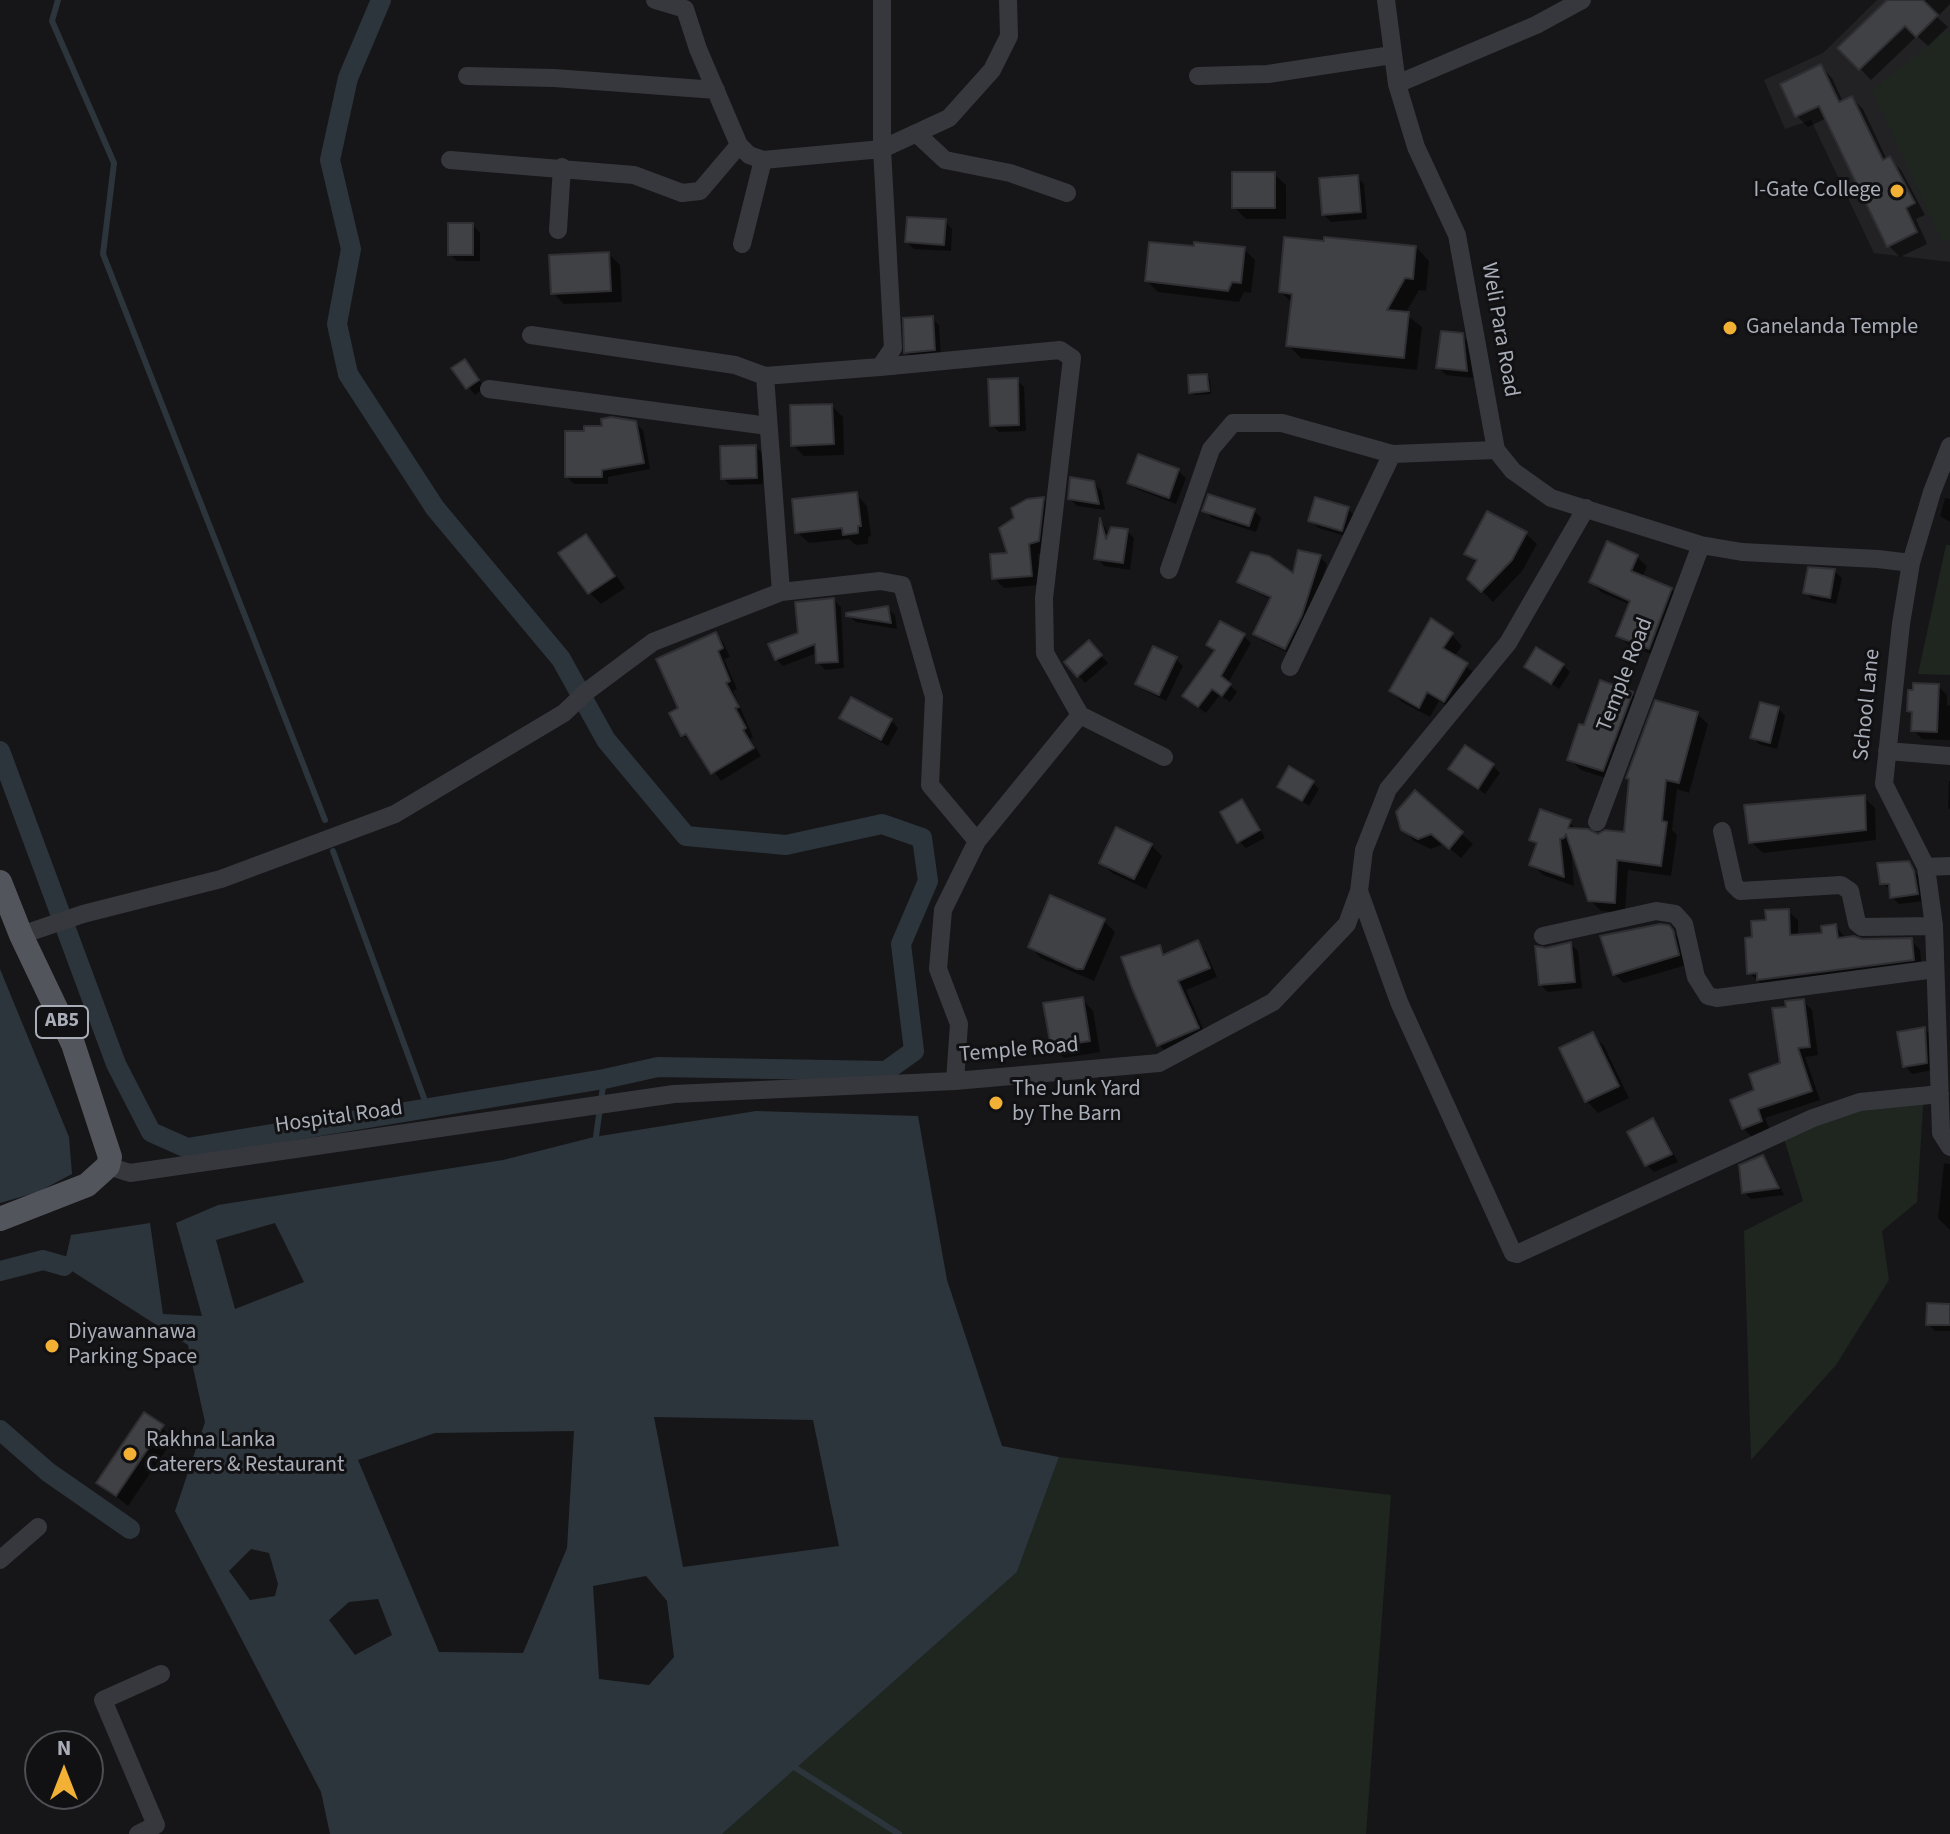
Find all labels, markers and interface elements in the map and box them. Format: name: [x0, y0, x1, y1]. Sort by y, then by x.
place label: I-Gate College: [1753, 178, 1881, 204]
marker: I-Gate College: [1888, 182, 1906, 200]
street label: Weli Para Road: [1474, 261, 1524, 399]
place label: Ganelanda Temple: [1746, 315, 1918, 341]
marker: Ganelanda Temple: [1721, 319, 1739, 337]
street label: Temple Road: [1592, 614, 1660, 736]
street label: School Lane: [1849, 648, 1887, 762]
road number: AB5: [36, 1006, 88, 1038]
street label: Temple Road: [958, 1033, 1080, 1069]
place label: The Junk Yard by The Barn: [1012, 1077, 1141, 1128]
marker: The Junk Yard by The Barn: [987, 1094, 1005, 1112]
street label: Hospital Road: [274, 1096, 404, 1140]
place label: Diyawannawa Parking Space: [68, 1320, 197, 1372]
marker: Diyawannawa Parking Space: [43, 1337, 61, 1355]
place label: Rakhna Lanka Caterers & Restaurant: [146, 1428, 344, 1480]
marker: Rakhna Lanka Caterers & Restaurant: [121, 1445, 139, 1463]
north arrow: [24, 1730, 104, 1810]
text: N: [57, 1732, 71, 1764]

